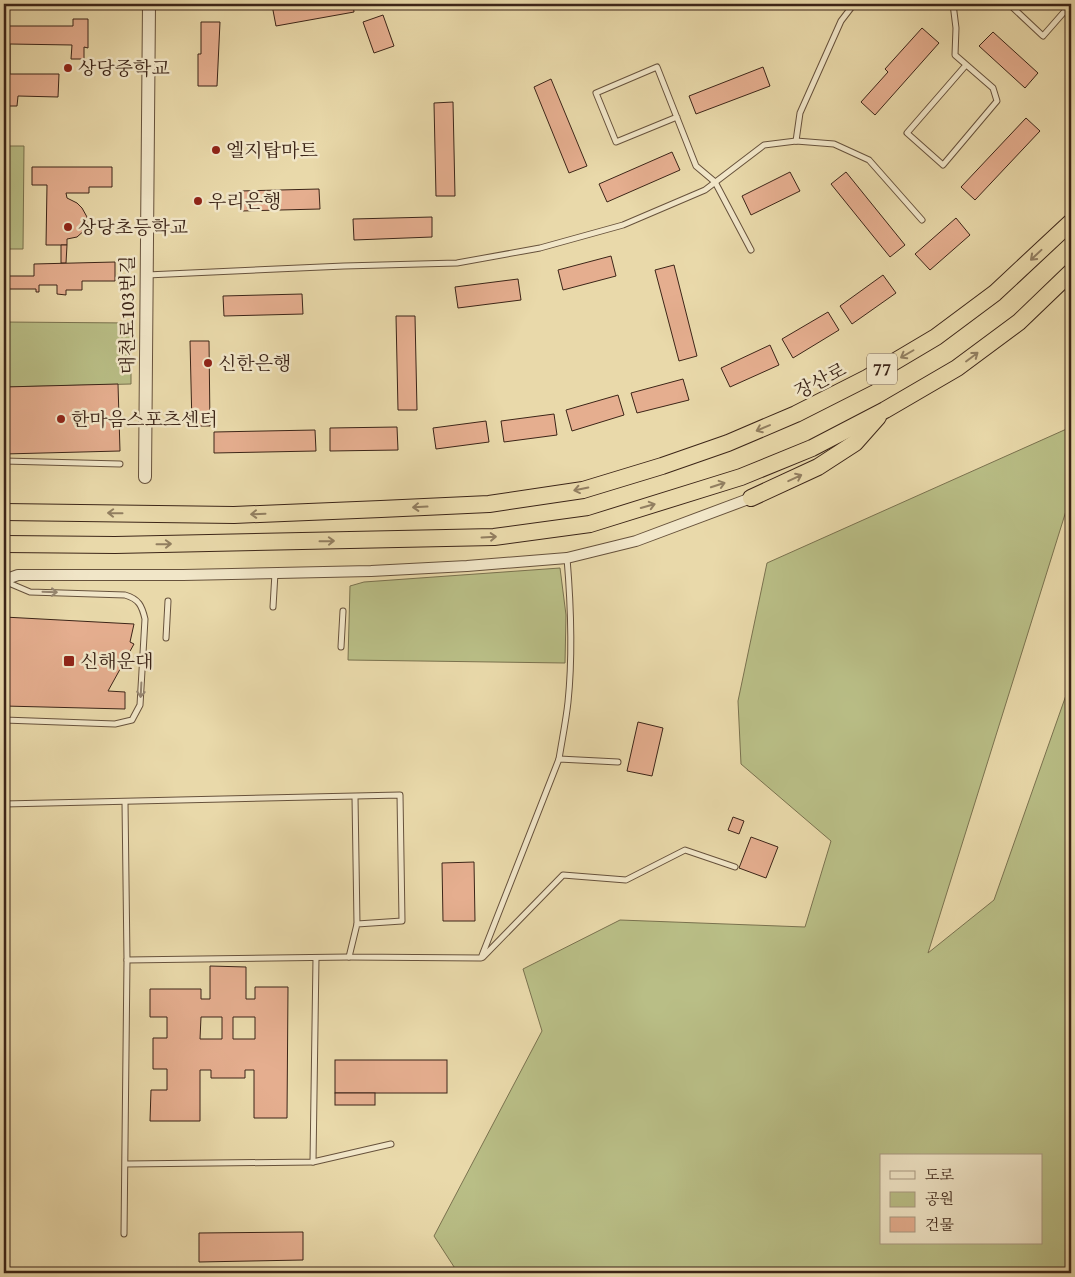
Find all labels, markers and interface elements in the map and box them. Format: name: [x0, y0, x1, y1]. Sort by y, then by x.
place label: 상당중학교: [78, 54, 170, 82]
marker: 상당중학교: [62, 62, 74, 74]
place label: 엘지탑마트: [226, 136, 318, 164]
marker: 엘지탑마트: [210, 144, 222, 156]
place label: 우리은행: [208, 187, 281, 215]
marker: 우리은행: [192, 195, 204, 207]
place label: 상당초등학교: [78, 213, 188, 241]
marker: 상당초등학교: [62, 221, 74, 233]
one-way arrow: [1029, 249, 1042, 261]
street label: 대천로103번길: [113, 255, 141, 375]
place label: 신한은행: [218, 349, 291, 377]
one-way arrow: [901, 350, 915, 360]
one-way arrow: [965, 352, 979, 362]
road number: 77: [867, 354, 897, 384]
street label: 장산로: [789, 355, 851, 405]
marker: 신한은행: [202, 357, 214, 369]
place label: 한마음스포츠센터: [71, 405, 218, 433]
marker: 한마음스포츠센터: [55, 413, 67, 425]
one-way arrow: [756, 424, 771, 434]
one-way arrow: [787, 472, 802, 482]
one-way arrow: [710, 479, 726, 489]
one-way arrow: [574, 485, 590, 495]
one-way arrow: [640, 501, 656, 511]
one-way arrow: [412, 503, 428, 512]
one-way arrow: [108, 508, 124, 518]
one-way arrow: [250, 509, 266, 518]
one-way arrow: [481, 532, 497, 541]
one-way arrow: [318, 537, 334, 546]
one-way arrow: [156, 540, 172, 549]
one-way arrow: [42, 588, 58, 597]
place label: 신해운대: [80, 647, 153, 675]
marker: 신해운대: [62, 654, 76, 668]
one-way arrow: [137, 682, 146, 698]
legend: [880, 1154, 1042, 1244]
text: 도로: [925, 1164, 954, 1185]
text: 공원: [925, 1188, 954, 1209]
text: 건물: [925, 1214, 954, 1235]

